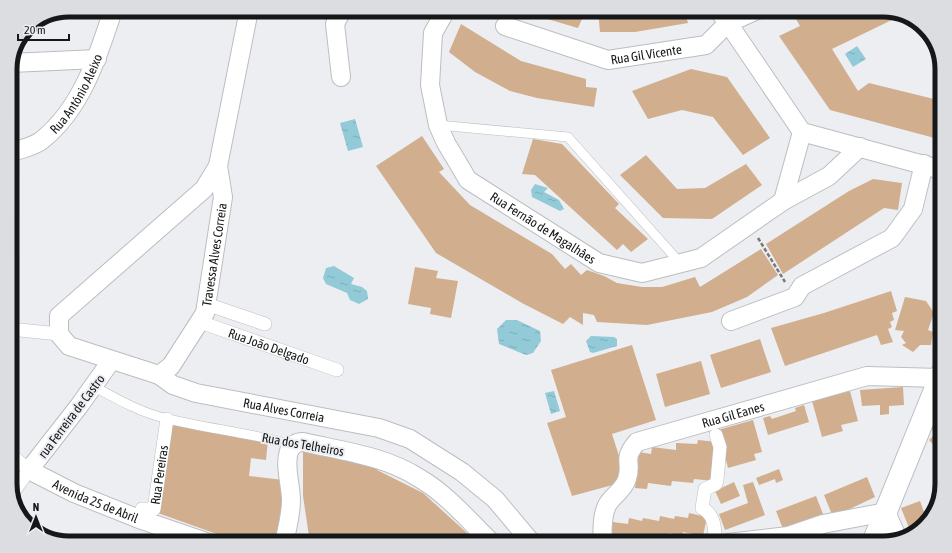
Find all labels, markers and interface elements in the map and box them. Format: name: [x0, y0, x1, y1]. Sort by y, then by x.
scale bar: [18, 16, 69, 42]
text: 20 m: [24, 23, 46, 37]
street label: Rua Gil Vicente: [610, 42, 683, 67]
street label: Rua António Aleixo: [47, 52, 105, 137]
street label: Rua Fernão de Magalhâes: [487, 189, 599, 267]
street label: Travessa Alves Correia: [199, 202, 230, 308]
street label: Rua João Delgado: [226, 325, 311, 368]
street label: rua Ferreira de Castro: [35, 372, 108, 461]
street label: Rua Alves Correia: [242, 395, 326, 425]
street label: Rua Gil Eanes: [700, 399, 766, 431]
street label: Rua dos Telheiros: [261, 430, 346, 459]
street label: Rua Pereiras: [148, 444, 171, 505]
street label: Avenida 25 de Abril: [50, 476, 141, 526]
north arrow: [16, 497, 56, 537]
text: N: [33, 501, 39, 513]

